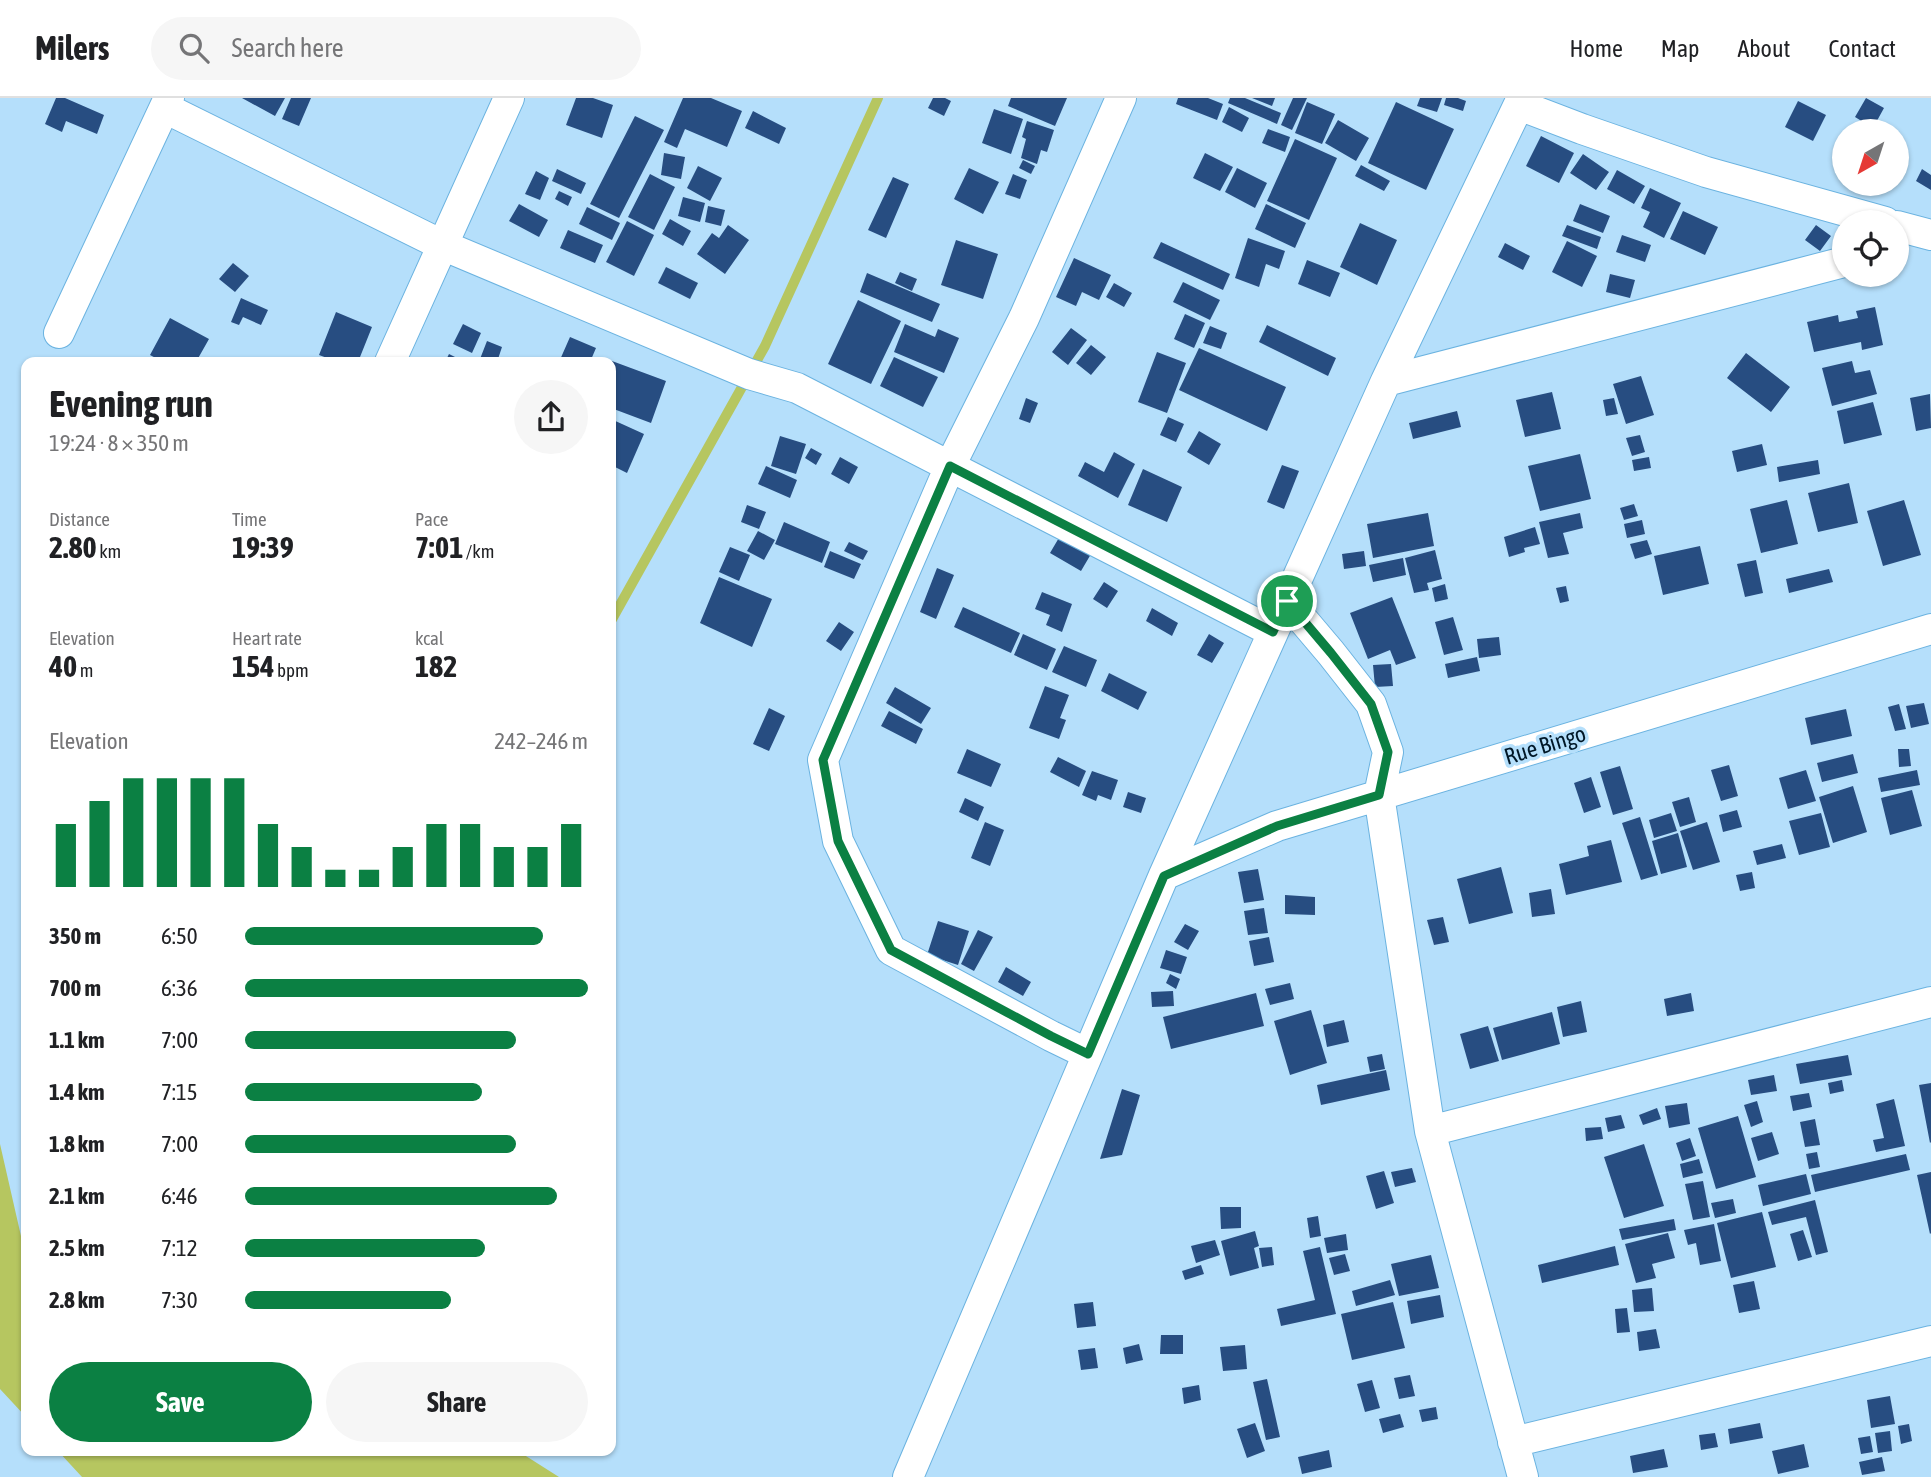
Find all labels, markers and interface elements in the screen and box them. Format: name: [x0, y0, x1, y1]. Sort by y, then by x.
search box: [151, 17, 641, 80]
text: Milers: [35, 29, 109, 67]
icon: search: [175, 29, 213, 67]
text: Search here: [231, 33, 344, 63]
text: Home: [1569, 35, 1623, 62]
text: Map: [1661, 35, 1699, 62]
text: About: [1737, 35, 1790, 62]
text: Contact: [1828, 35, 1896, 62]
north arrow: [1832, 119, 1909, 196]
map controls: [1832, 119, 1909, 287]
button: locate: [1832, 210, 1909, 287]
button: share: [514, 380, 588, 454]
text: Evening run: [49, 382, 213, 425]
text: 19:24 · 8 × 350 m: [49, 430, 189, 456]
text: Distance: [49, 508, 110, 530]
text: Time: [232, 508, 267, 530]
text: Pace: [415, 508, 448, 530]
text: 2.80: [49, 530, 97, 564]
text: 19:39: [232, 530, 294, 564]
text: 7:01: [415, 530, 463, 564]
text: km: [97, 540, 121, 562]
text: /km: [463, 540, 494, 562]
pin: [1257, 571, 1317, 631]
icon: arrive: [1268, 582, 1306, 620]
text: Elevation: [49, 627, 115, 649]
text: Heart rate: [232, 627, 302, 649]
text: kcal: [415, 627, 444, 649]
text: 40: [49, 649, 77, 683]
text: 154: [232, 649, 274, 683]
text: 182: [415, 649, 457, 683]
text: m: [77, 659, 94, 681]
text: bpm: [274, 659, 309, 681]
street label: Rue Bingo: [1501, 720, 1589, 770]
text: Elevation: [49, 728, 129, 754]
text: 242–246 m: [494, 728, 588, 754]
text: 350 m: [49, 923, 101, 949]
text: 6:50: [161, 923, 198, 949]
text: 700 m: [49, 975, 101, 1001]
text: 6:36: [161, 975, 198, 1001]
text: 1.1 km: [49, 1027, 105, 1053]
text: 7:00: [161, 1027, 198, 1053]
text: 1.4 km: [49, 1079, 105, 1105]
text: 7:15: [161, 1079, 198, 1105]
text: 1.8 km: [49, 1131, 105, 1157]
text: 7:00: [161, 1131, 198, 1157]
text: 2.1 km: [49, 1183, 105, 1209]
text: 6:46: [161, 1183, 198, 1209]
text: 2.5 km: [49, 1235, 105, 1261]
text: 7:12: [161, 1235, 198, 1261]
text: 2.8 km: [49, 1287, 105, 1313]
text: 7:30: [161, 1287, 198, 1313]
button: Save: [49, 1362, 312, 1442]
button: Share: [326, 1362, 588, 1442]

